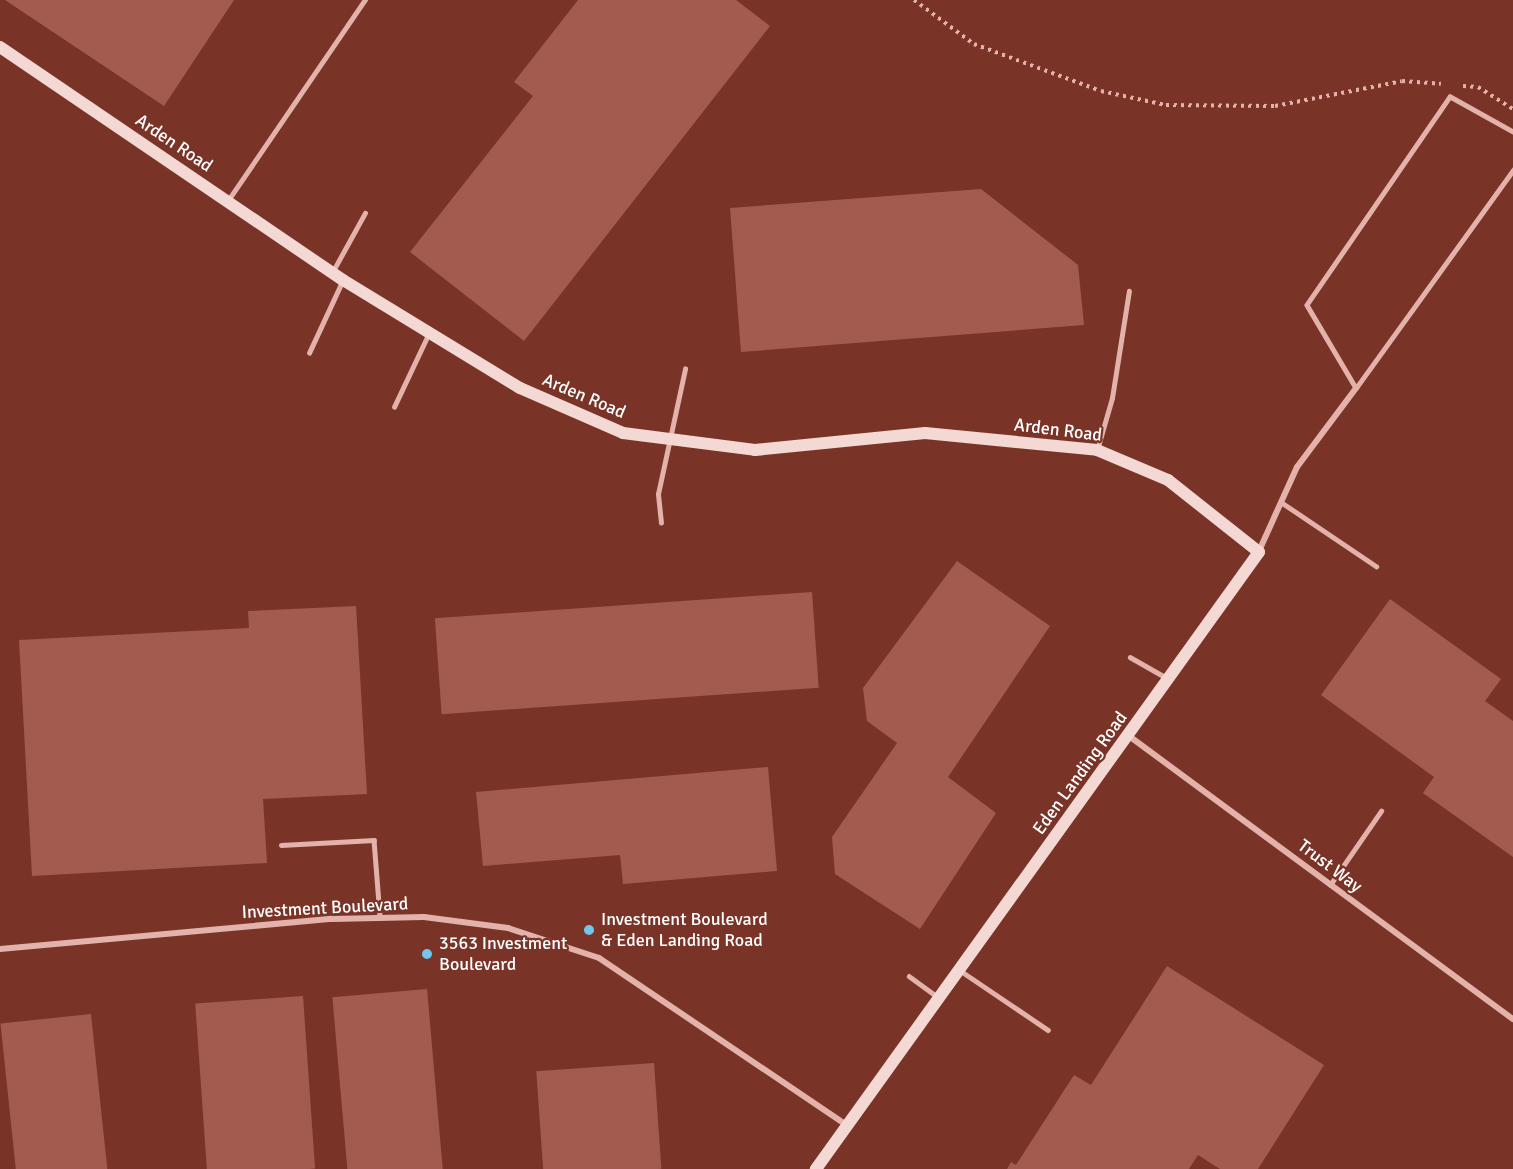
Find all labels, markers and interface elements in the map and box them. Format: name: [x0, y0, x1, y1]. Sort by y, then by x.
street label: Arden Road: [131, 109, 217, 177]
street label: Arden Road: [539, 369, 629, 423]
street label: Arden Road: [1013, 414, 1103, 446]
street label: Eden Landing Road: [1028, 707, 1132, 839]
street label: Trust Way: [1294, 835, 1366, 897]
street label: Investment Boulevard: [241, 893, 409, 923]
place label: Investment Boulevard & Eden Landing Road: [601, 909, 768, 952]
marker: Investment Boulevard & Eden Landing Road: [582, 923, 596, 937]
place label: 3563 Investment Boulevard: [439, 933, 567, 976]
marker: 3563 Investment Boulevard: [420, 947, 434, 961]

